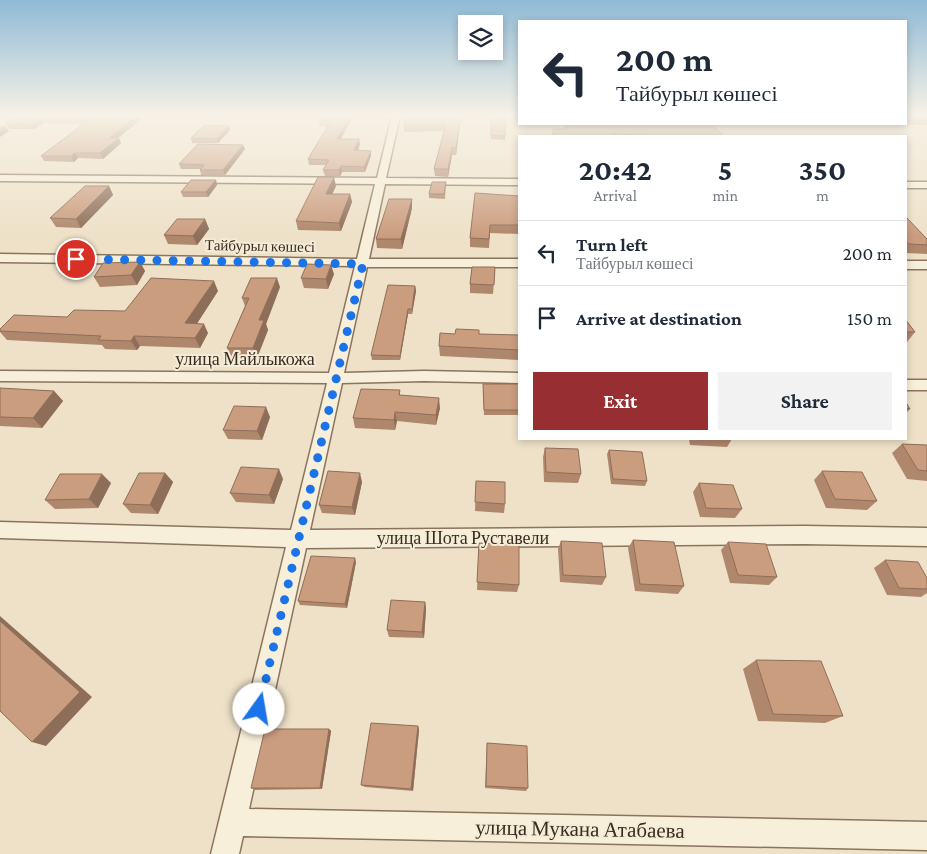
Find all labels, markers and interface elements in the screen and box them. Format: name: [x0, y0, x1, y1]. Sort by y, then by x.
map controls: [458, 15, 503, 60]
button: layers: [458, 15, 503, 60]
icon: left: [533, 40, 598, 105]
text: 200 m: [616, 40, 713, 79]
text: Тайбурыл көшесі: [616, 81, 778, 106]
text: 20:42: [579, 153, 652, 186]
text: 5: [718, 153, 733, 186]
text: 350: [799, 153, 846, 186]
text: Arrival: [593, 187, 637, 204]
text: min: [712, 187, 738, 204]
text: m: [816, 187, 829, 204]
text: Turn left: [576, 234, 648, 255]
street label: Тайбурыл көшесі: [205, 237, 315, 255]
pin: [55, 238, 97, 280]
icon: left: [533, 239, 561, 267]
text: 200 m: [843, 243, 892, 264]
icon: arrive: [62, 245, 90, 273]
text: Тайбурыл көшесі: [576, 255, 693, 272]
icon: arrive: [533, 304, 561, 332]
text: Arrive at destination: [576, 308, 742, 329]
text: 150 m: [847, 308, 892, 329]
street label: улица Майлыкожа: [175, 349, 315, 369]
button: Exit: [533, 372, 708, 430]
button: Share: [718, 372, 892, 430]
street label: улица Шота Руставели: [377, 528, 550, 548]
position arrow: [232, 682, 284, 734]
street label: улица Мукана Атабаева: [475, 815, 686, 843]

